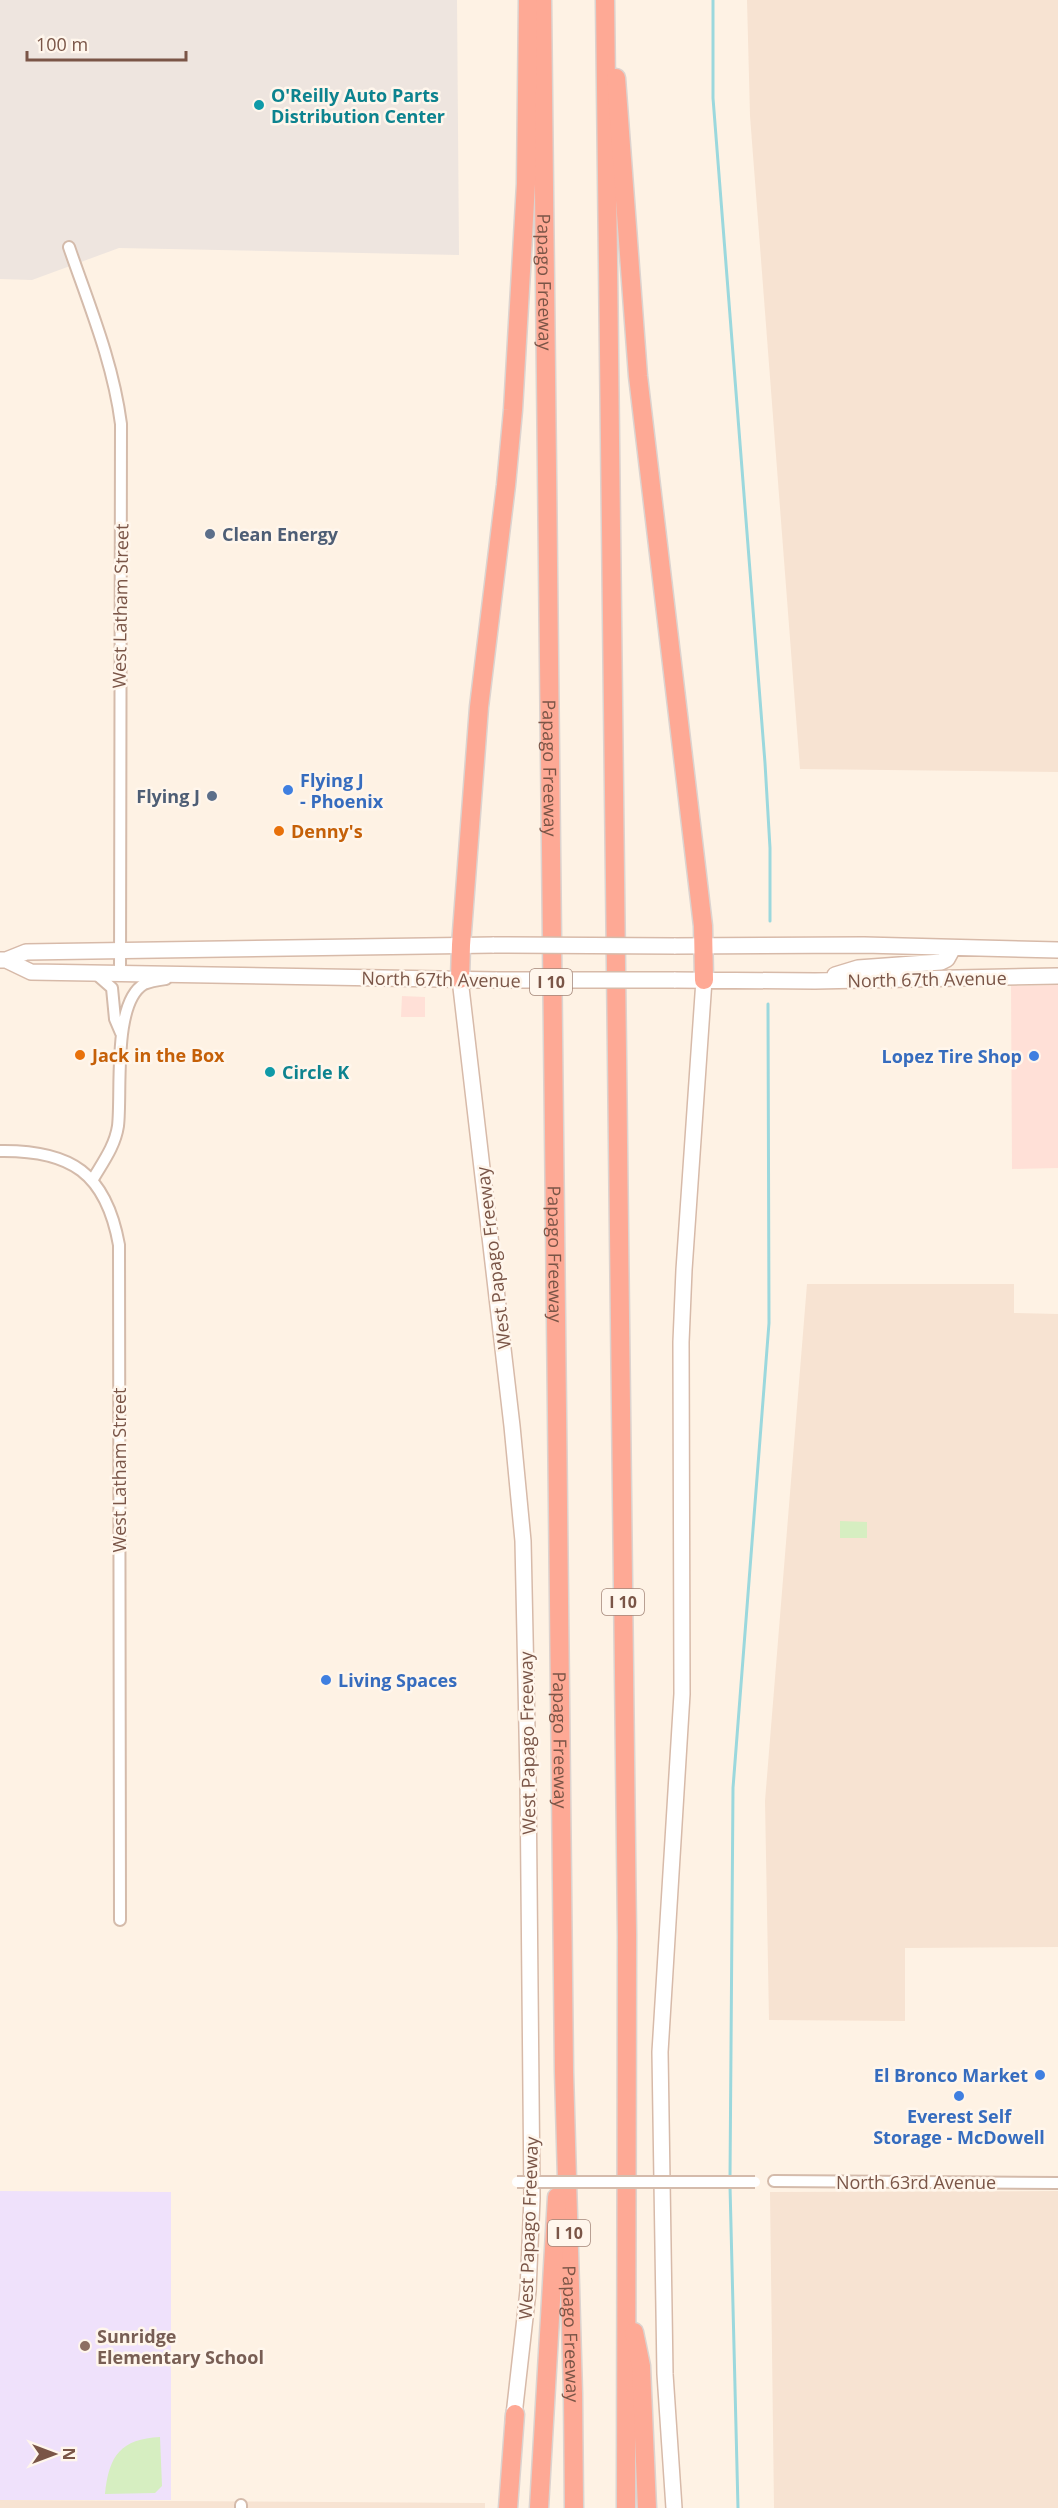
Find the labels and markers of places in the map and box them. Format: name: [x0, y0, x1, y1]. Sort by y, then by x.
place label: O'Reilly Auto Parts Distribution Center: [271, 83, 445, 128]
marker: O'Reilly Auto Parts Distribution Center: [252, 98, 266, 112]
place label: Clean Energy: [222, 522, 339, 546]
marker: Clean Energy: [203, 527, 217, 541]
place label: Flying J - Phoenix: [300, 768, 384, 813]
marker: Flying J - Phoenix: [281, 783, 295, 797]
place label: Flying J: [136, 784, 200, 808]
marker: Flying J: [205, 789, 219, 803]
place label: Denny's: [291, 819, 363, 843]
marker: Denny's: [272, 824, 286, 838]
place label: Jack in the Box: [90, 1043, 225, 1067]
place label: Lopez Tire Shop: [882, 1044, 1022, 1068]
marker: Jack in the Box: [73, 1048, 87, 1062]
marker: Lopez Tire Shop: [1027, 1049, 1041, 1063]
place label: Circle K: [282, 1060, 349, 1084]
marker: Circle K: [263, 1065, 277, 1079]
place label: Living Spaces: [338, 1668, 457, 1692]
marker: Living Spaces: [319, 1673, 333, 1687]
place label: El Bronco Market: [874, 2063, 1028, 2087]
marker: El Bronco Market: [1033, 2068, 1047, 2082]
marker: Everest Self Storage - McDowell: [952, 2089, 966, 2103]
place label: Everest Self Storage - McDowell: [873, 2104, 1045, 2149]
place label: Sunridge Elementary School: [97, 2324, 264, 2369]
marker: Sunridge Elementary School: [78, 2339, 92, 2353]

